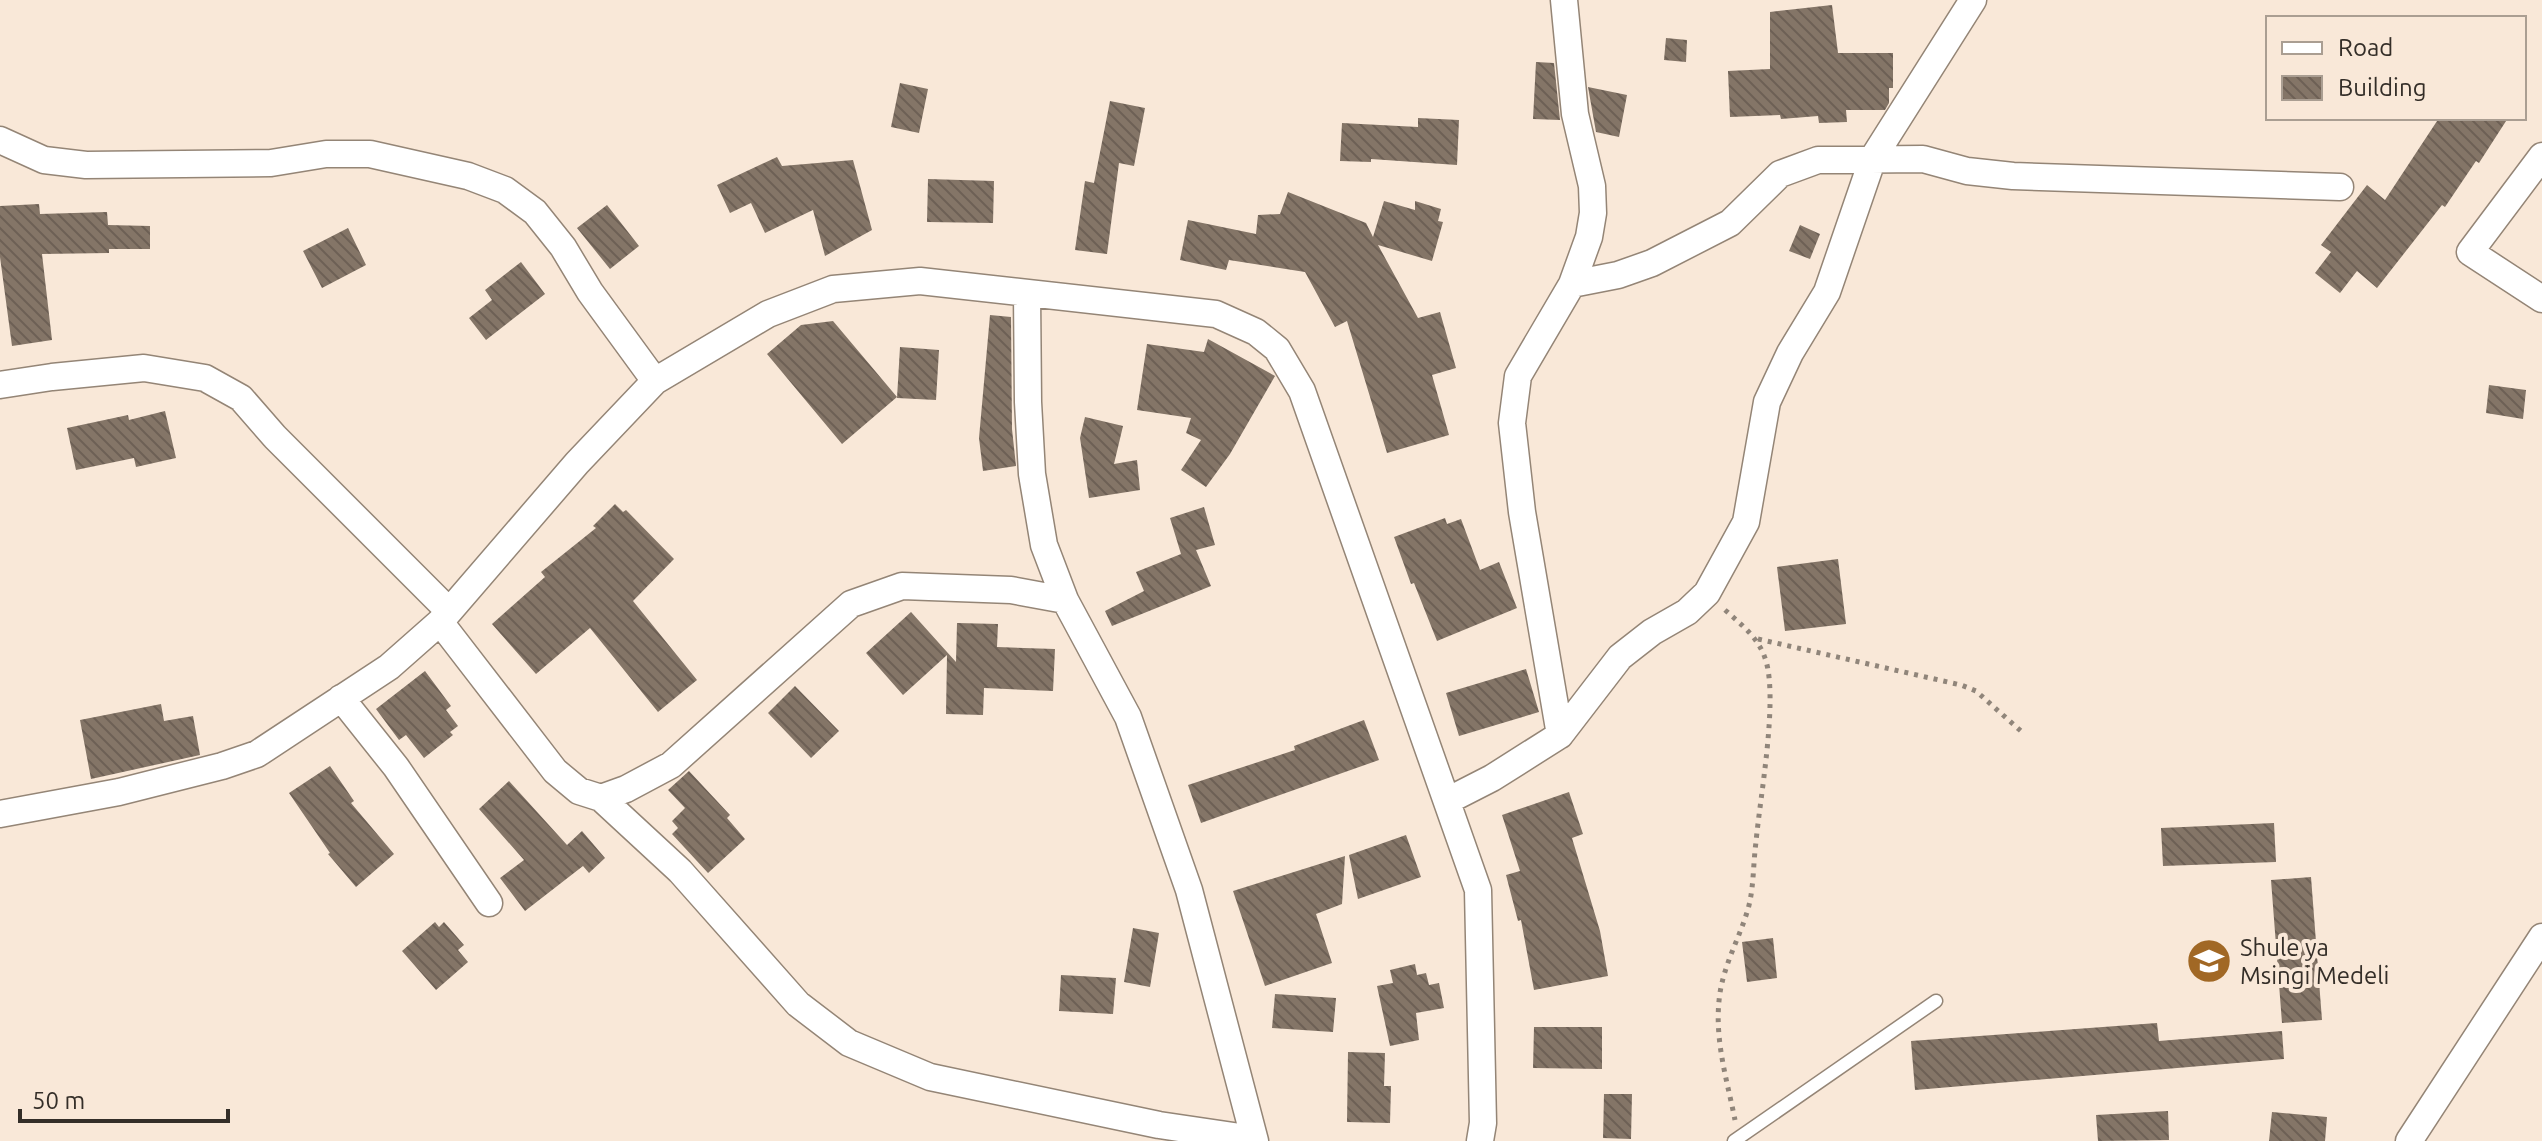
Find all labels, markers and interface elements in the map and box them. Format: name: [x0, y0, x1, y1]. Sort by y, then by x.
legend: [2266, 16, 2526, 120]
text: Road: [2338, 34, 2393, 61]
text: Building: [2338, 74, 2426, 101]
place label: Shule ya Msingi Medeli: [2240, 934, 2389, 989]
school or university icon: Shule ya Msingi Medeli: [2185, 937, 2233, 985]
scale bar: [20, 1073, 228, 1123]
text: 50 m: [32, 1087, 85, 1114]

